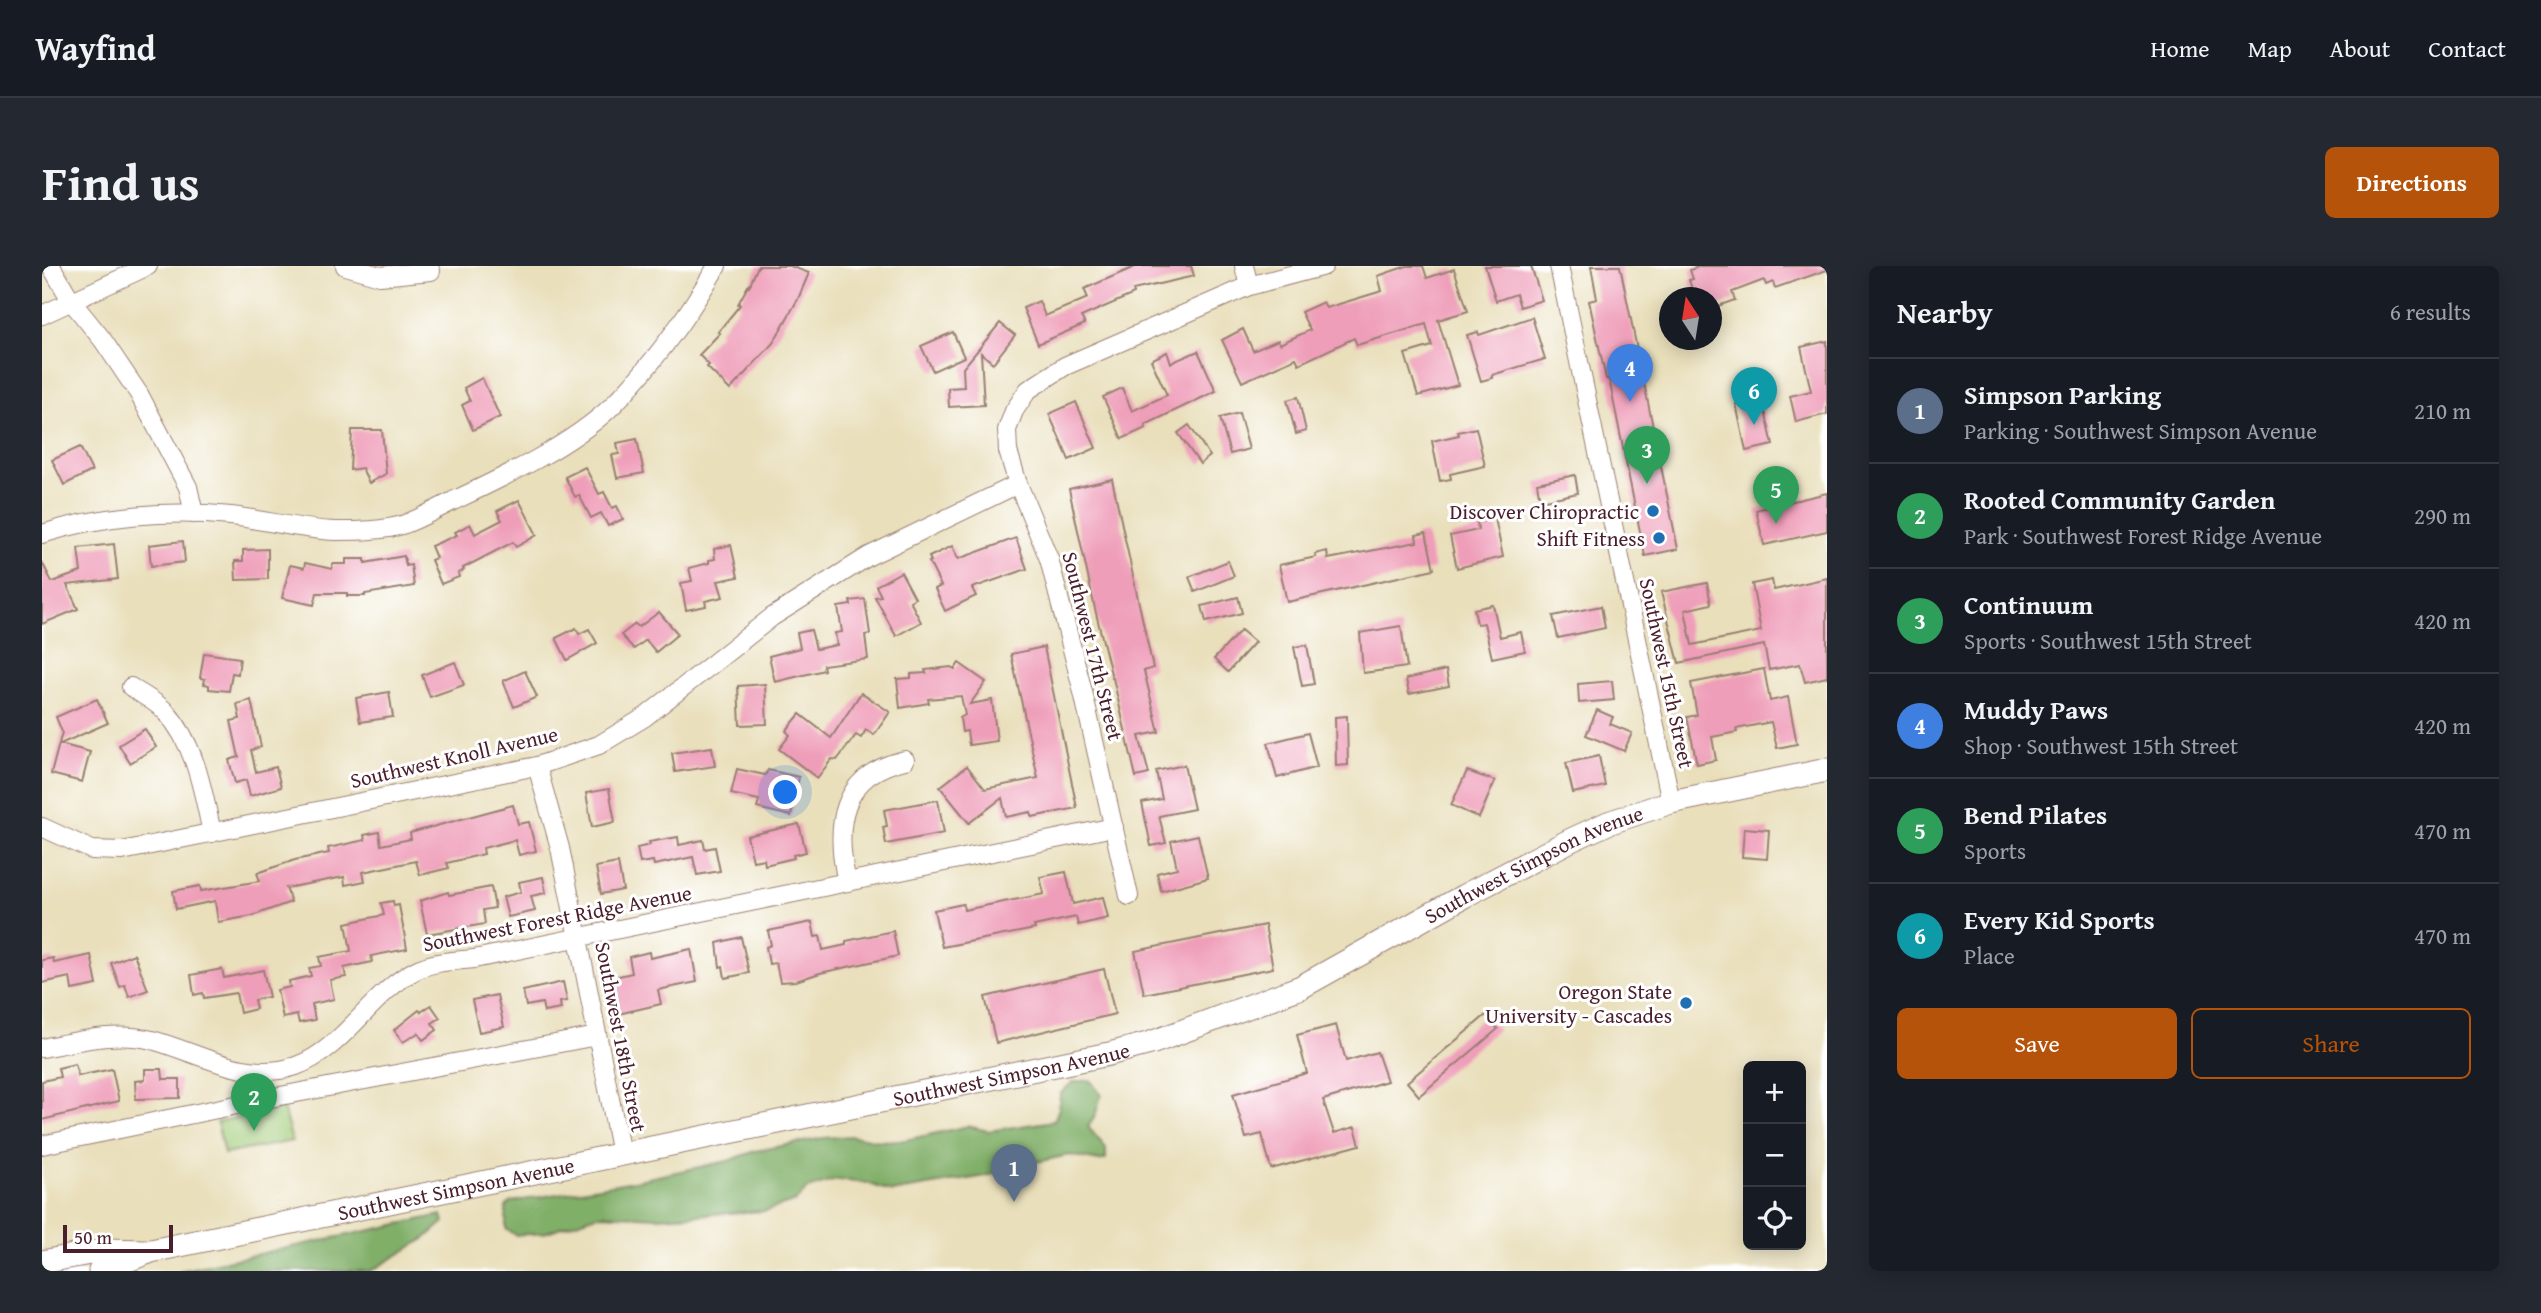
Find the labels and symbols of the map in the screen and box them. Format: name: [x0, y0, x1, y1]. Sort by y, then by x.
north arrow: [1659, 287, 1722, 350]
pin: 4: [1607, 344, 1653, 402]
pin: 6: [1731, 367, 1777, 425]
pin: 3: [1624, 426, 1670, 484]
pin: 5: [1753, 466, 1799, 524]
place label: Discover Chiropractic: [1450, 496, 1639, 527]
marker: Discover Chiropractic: [1645, 503, 1661, 519]
place label: Shift Fitness: [1536, 523, 1645, 554]
marker: Shift Fitness: [1651, 530, 1667, 546]
street label: Southwest 17th Street: [1055, 548, 1132, 744]
street label: Southwest 15th Street: [1632, 575, 1702, 771]
street label: Southwest Knoll Avenue: [347, 718, 561, 796]
your location: [768, 775, 802, 809]
street label: Southwest Simpson Avenue: [1418, 797, 1647, 931]
street label: Southwest Forest Ridge Avenue: [420, 877, 694, 959]
street label: Southwest 18th Street: [587, 939, 655, 1135]
place label: Oregon State University - Cascades: [1485, 976, 1672, 1031]
marker: Oregon State University - Cascades: [1678, 995, 1694, 1011]
street label: Southwest Simpson Avenue: [890, 1034, 1133, 1114]
pin: 2: [231, 1073, 277, 1131]
pin: 1: [991, 1144, 1037, 1202]
street label: Southwest Simpson Avenue: [335, 1149, 577, 1228]
scale bar: [63, 1222, 173, 1254]

